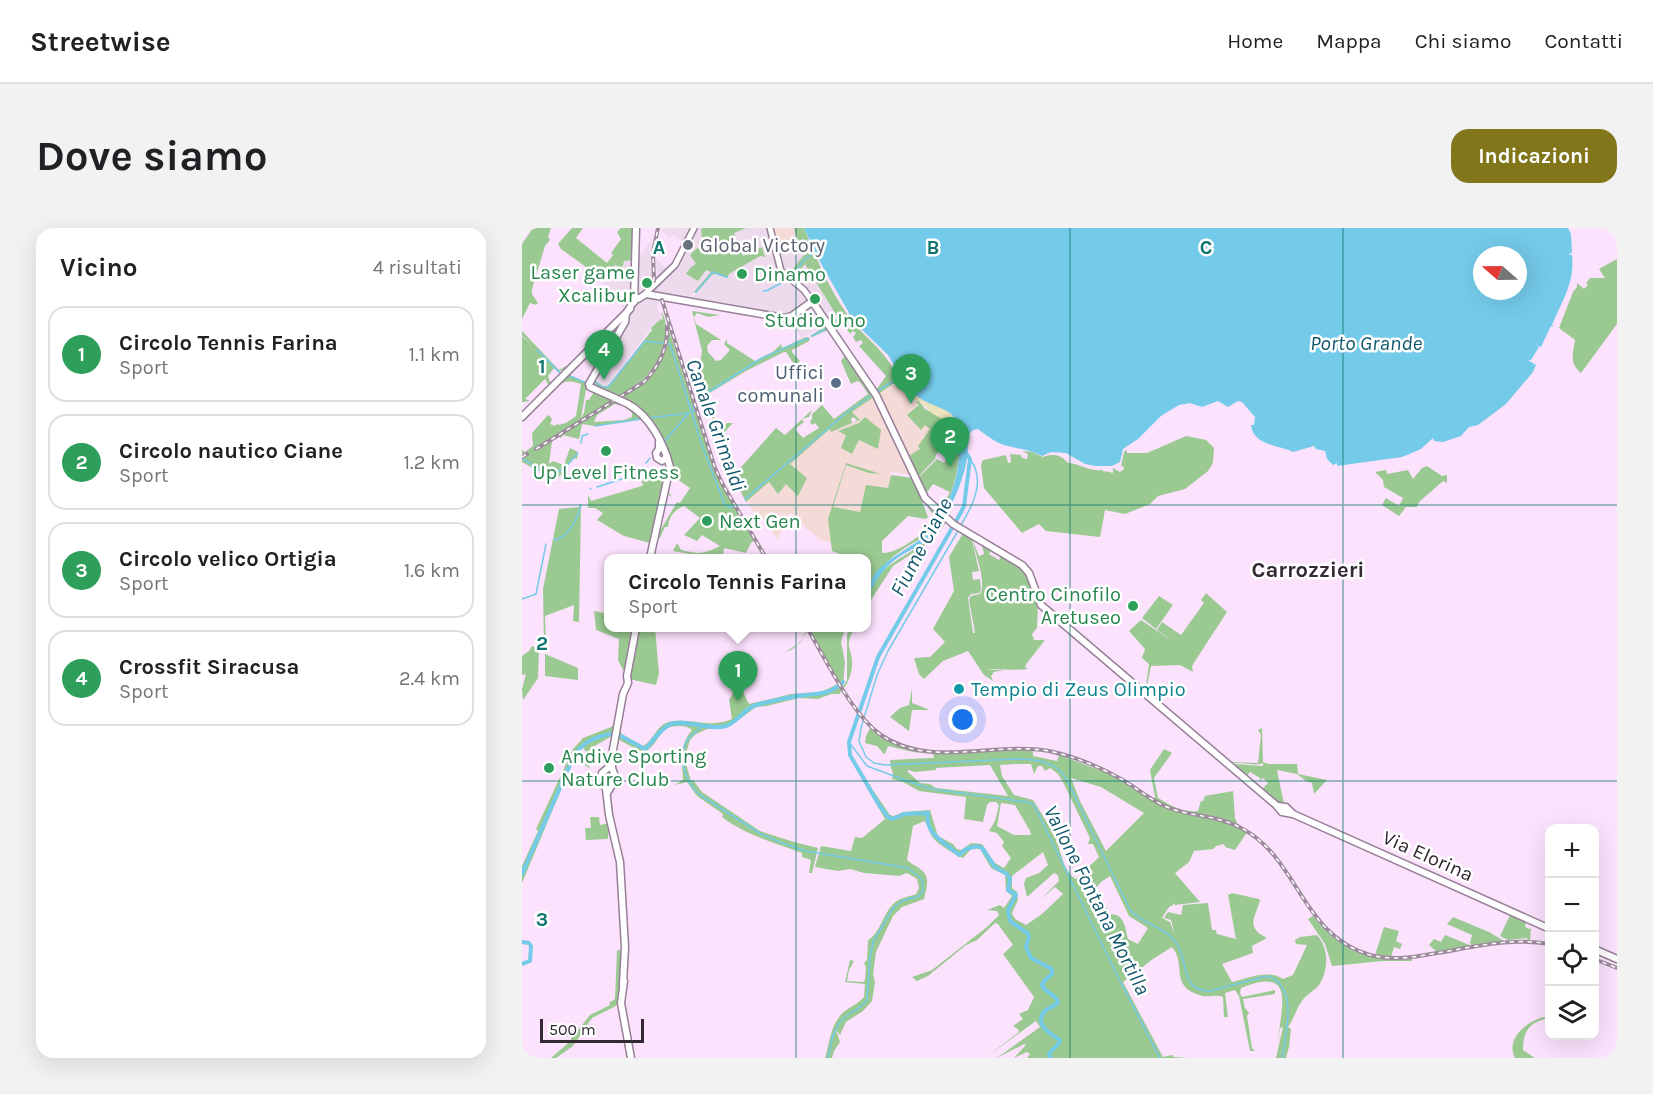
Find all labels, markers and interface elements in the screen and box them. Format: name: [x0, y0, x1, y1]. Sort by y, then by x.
text: Streetwise: [30, 25, 171, 58]
text: Home: [1227, 29, 1283, 53]
text: Mappa: [1316, 29, 1382, 53]
text: Chi siamo: [1415, 29, 1511, 53]
text: Contatti: [1544, 29, 1623, 53]
button: Indicazioni: [1451, 129, 1617, 183]
text: Dove siamo: [36, 131, 267, 181]
place label: Global Victory: [700, 234, 825, 257]
text: A: [653, 236, 666, 259]
text: B: [927, 236, 939, 259]
text: C: [1200, 236, 1212, 259]
marker: Global Victory: [681, 238, 695, 252]
north arrow: [1473, 246, 1527, 300]
text: Vicino: [60, 252, 137, 283]
text: 4 risultati: [373, 256, 462, 279]
place label: Laser game Xcalibur: [531, 261, 636, 307]
place label: Dinamo: [754, 263, 826, 286]
marker: Dinamo: [735, 267, 749, 281]
marker: Laser game Xcalibur: [640, 276, 654, 290]
marker: Studio Uno: [808, 292, 822, 306]
place label: Studio Uno: [764, 309, 866, 332]
text: Circolo Tennis Farina: [119, 330, 338, 356]
pin: 4: [584, 330, 623, 380]
water label: Porto Grande: [1310, 331, 1422, 355]
text: 1: [78, 343, 85, 366]
text: 1.1 km: [408, 343, 460, 366]
pin: 3: [892, 354, 930, 404]
text: 1: [538, 355, 546, 378]
text: Sport: [119, 356, 168, 379]
water label: Canale Grimaldi: [681, 356, 751, 495]
place label: Uffici comunali: [737, 361, 824, 407]
marker: Uffici comunali: [829, 376, 843, 390]
pin: 2: [930, 418, 970, 467]
text: Circolo nautico Ciane: [119, 438, 343, 464]
marker: Up Level Fitness: [599, 444, 613, 458]
text: 2: [75, 451, 88, 474]
text: 1.2 km: [404, 451, 460, 474]
place label: Up Level Fitness: [532, 461, 680, 484]
text: Sport: [119, 464, 168, 487]
water label: Fiume Ciane: [885, 494, 957, 600]
place label: Next Gen: [719, 510, 801, 533]
marker: Next Gen: [700, 514, 714, 528]
text: Circolo velico Ortigia: [119, 546, 337, 572]
popup: [604, 554, 871, 632]
district label: Carrozzieri: [1251, 557, 1365, 583]
text: 3: [75, 559, 88, 582]
text: 1.6 km: [404, 559, 460, 582]
text: Circolo Tennis Farina: [628, 569, 847, 595]
text: Sport: [119, 572, 168, 595]
place label: Centro Cinofilo Aretuseo: [985, 583, 1121, 629]
text: Sport: [628, 595, 678, 618]
marker: Centro Cinofilo Aretuseo: [1126, 599, 1140, 613]
text: 2: [536, 632, 548, 655]
pin: 1: [718, 652, 758, 701]
text: Crossfit Siracusa: [119, 654, 299, 680]
text: 4: [76, 667, 87, 690]
text: 2.4 km: [399, 667, 460, 690]
place label: Tempio di Zeus Olimpio: [971, 678, 1186, 701]
text: Sport: [119, 680, 168, 703]
marker: Tempio di Zeus Olimpio: [952, 682, 966, 696]
your location: [948, 705, 977, 734]
place label: Andive Sporting Nature Club: [561, 745, 706, 791]
marker: Andive Sporting Nature Club: [542, 761, 556, 775]
water label: Vallone Fontana Mortilla: [1039, 801, 1155, 999]
map controls: [1545, 824, 1599, 1040]
button: +: [1545, 824, 1599, 878]
street label: Via Elorina: [1379, 826, 1477, 886]
button: −: [1545, 878, 1599, 932]
text: 3: [536, 908, 548, 931]
button: locate: [1545, 932, 1599, 986]
button: layers: [1545, 986, 1599, 1040]
scale bar: [540, 1016, 644, 1044]
text: 500 m: [549, 1020, 596, 1039]

